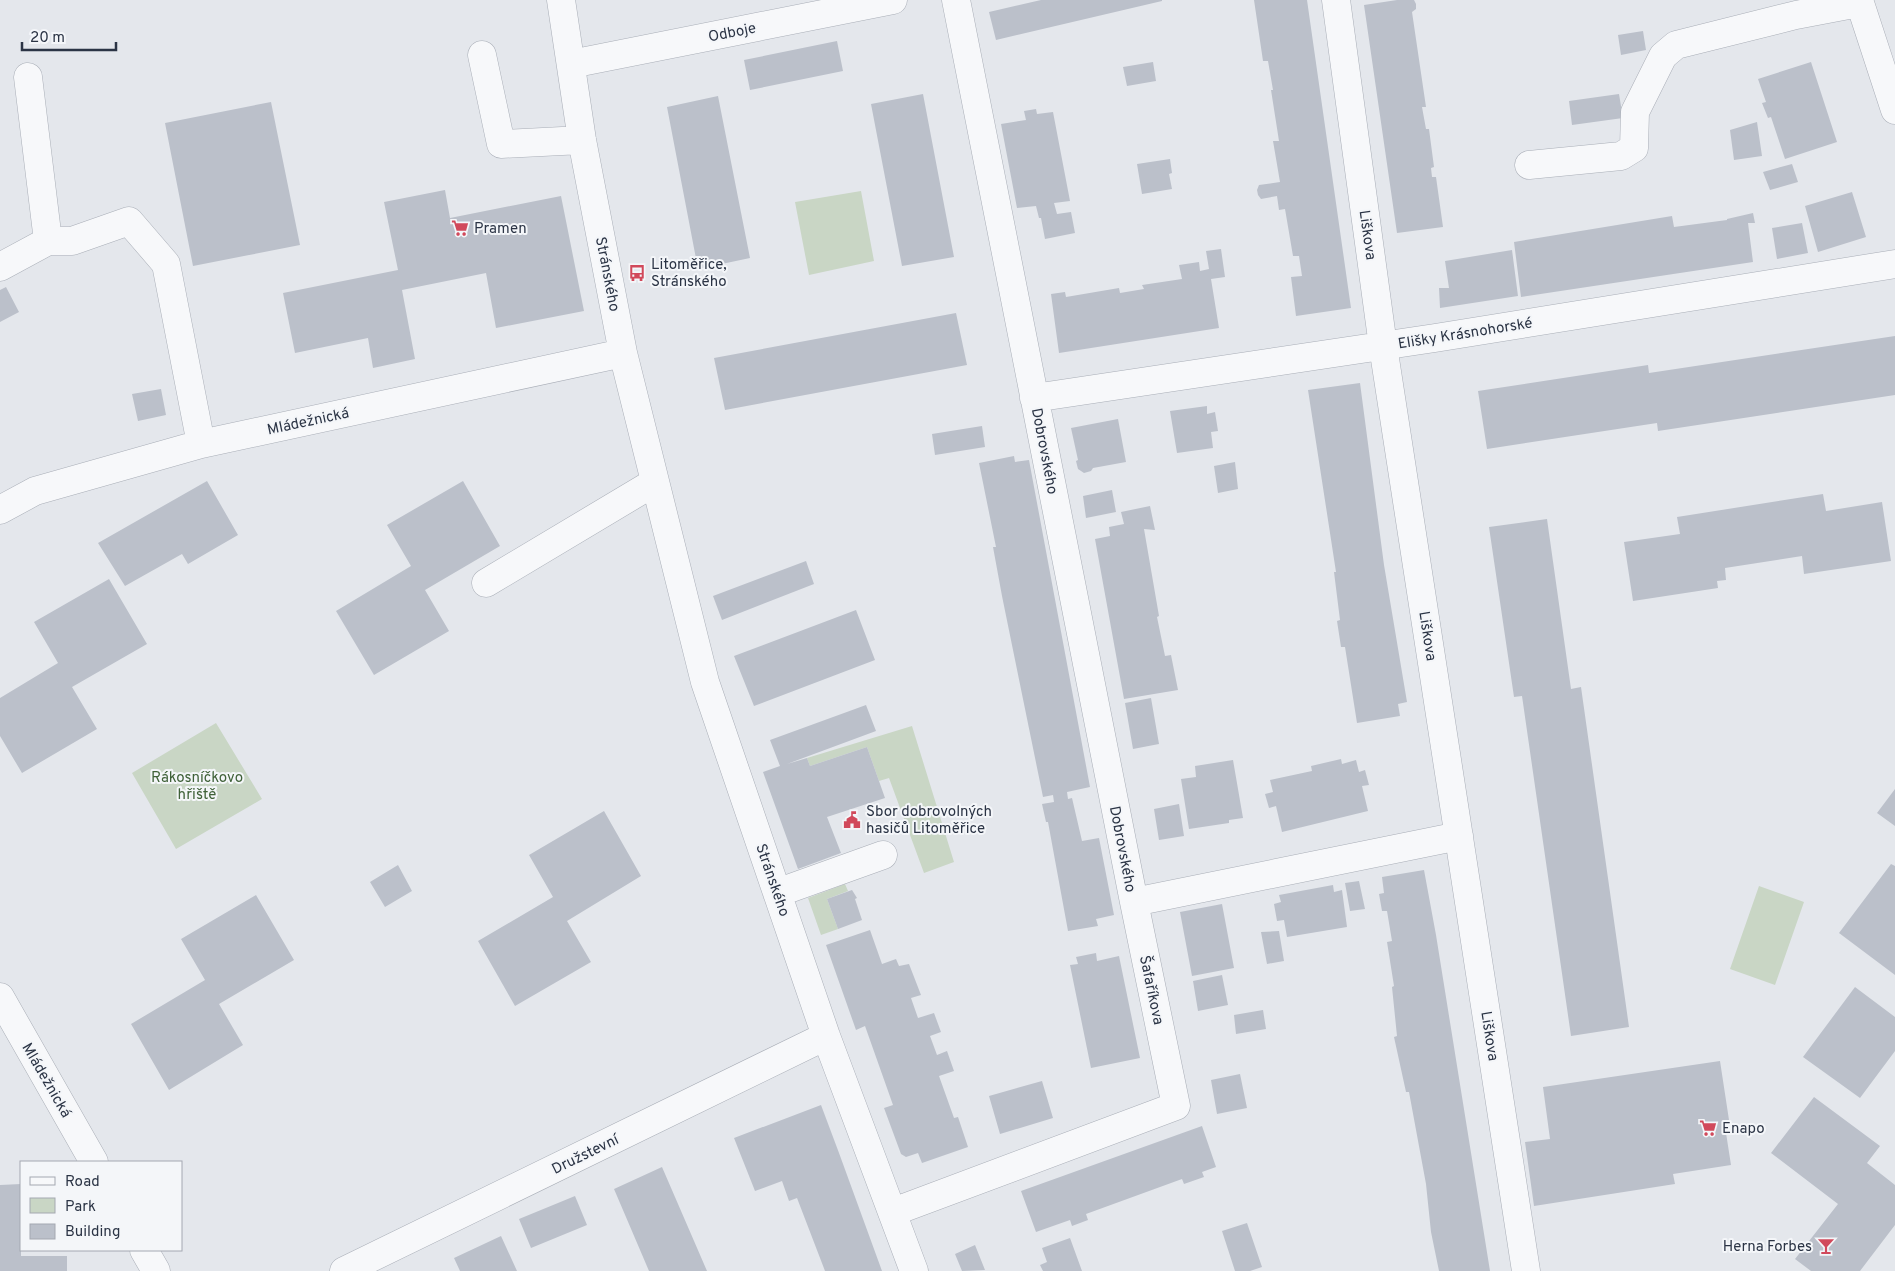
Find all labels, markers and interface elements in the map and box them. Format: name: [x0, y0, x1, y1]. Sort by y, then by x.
scale bar: [22, 20, 116, 52]
street label: Odboje: [707, 20, 758, 47]
text: 20 m: [30, 29, 65, 48]
street label: Liškova: [1354, 209, 1379, 261]
supermarket icon: Pramen: [450, 218, 470, 238]
place label: Pramen: [474, 220, 527, 239]
street label: Stránského: [590, 235, 623, 313]
place label: Litoměřice, Stránského: [651, 256, 727, 292]
bus stop icon: Litoměřice, Stránského: [627, 263, 647, 283]
street label: Elišky Krásnohorské: [1397, 314, 1534, 354]
street label: Mládežnická: [266, 404, 351, 440]
street label: Dobrovského: [1026, 406, 1061, 496]
street label: Liškova: [1413, 610, 1440, 663]
park label: Rákosníčkovo hřiště: [151, 769, 243, 805]
place label: Sbor dobrovolných hasičů Litoměřice: [866, 803, 992, 839]
street label: Dobrovského: [1104, 804, 1139, 894]
public building icon: Sbor dobrovolných hasičů Litoměřice: [842, 810, 862, 830]
street label: Stránského: [750, 842, 793, 919]
street label: Šafaříkova: [1134, 953, 1169, 1027]
street label: Liškova: [1475, 1010, 1502, 1063]
street label: Mládežnická: [17, 1040, 75, 1122]
supermarket icon: Enapo: [1698, 1118, 1718, 1138]
place label: Enapo: [1722, 1120, 1765, 1139]
street label: Družstevní: [549, 1130, 623, 1180]
legend: [20, 1161, 182, 1251]
text: Road: [65, 1173, 100, 1192]
text: Park: [65, 1198, 96, 1217]
text: Building: [65, 1223, 120, 1242]
bar icon: Herna Forbes: [1816, 1236, 1836, 1256]
place label: Herna Forbes: [1723, 1238, 1812, 1257]

